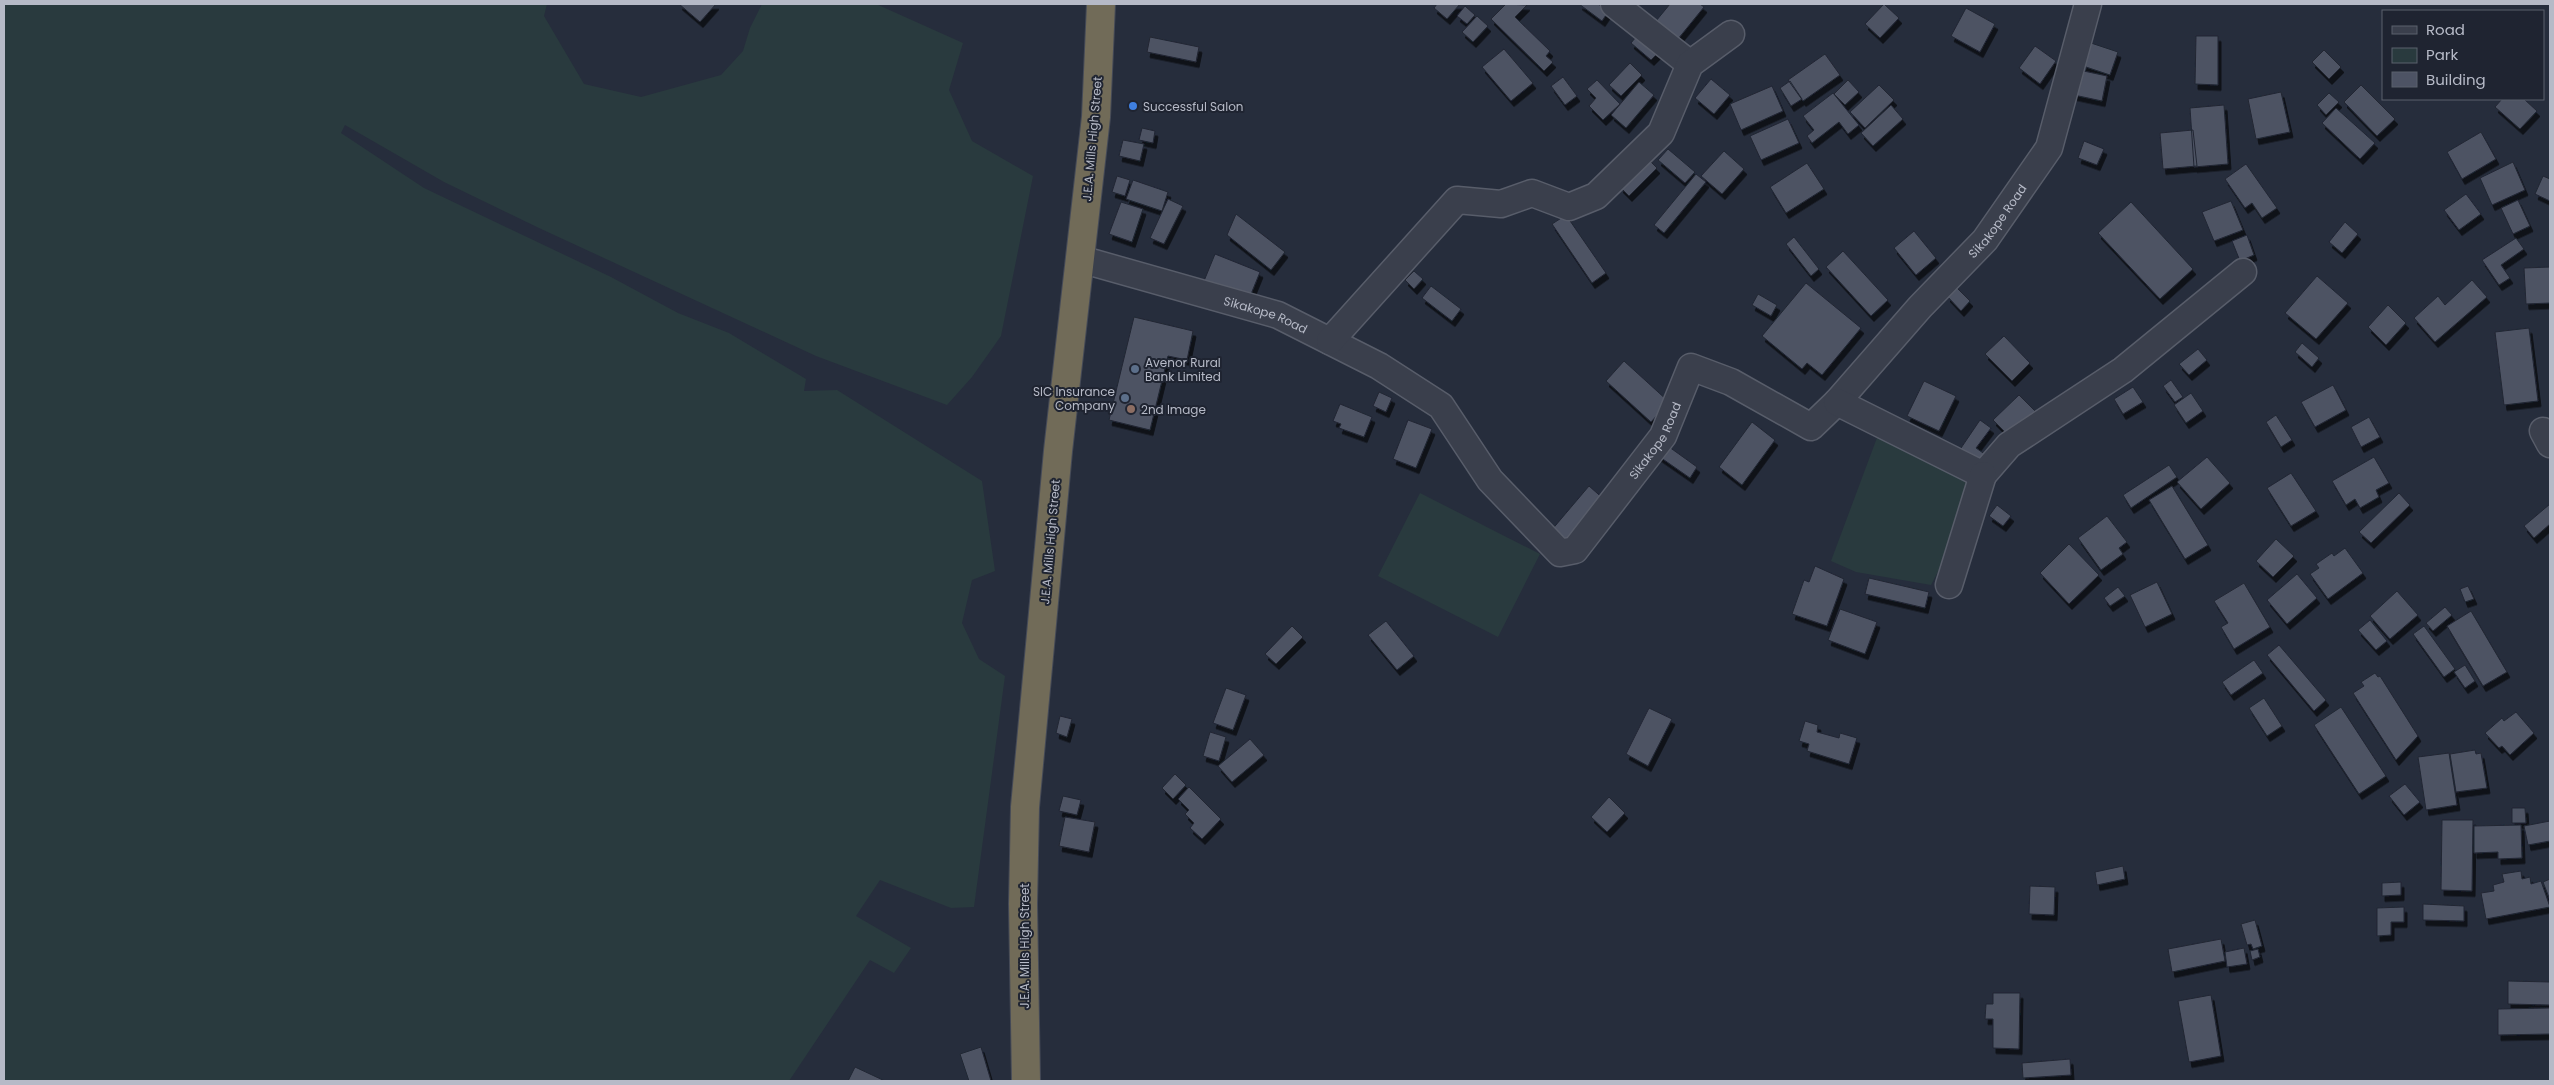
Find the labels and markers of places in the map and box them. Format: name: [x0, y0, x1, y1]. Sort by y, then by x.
place label: Successful Salon: [1143, 98, 1244, 115]
marker: Successful Salon: [1127, 100, 1139, 112]
place label: Avenor Rural Bank Limited: [1145, 354, 1221, 385]
marker: Avenor Rural Bank Limited: [1129, 363, 1141, 375]
place label: SIC Insurance Company: [1033, 383, 1115, 414]
marker: SIC Insurance Company: [1119, 392, 1131, 404]
place label: 2nd Image: [1141, 401, 1206, 418]
marker: 2nd Image: [1125, 403, 1137, 415]

